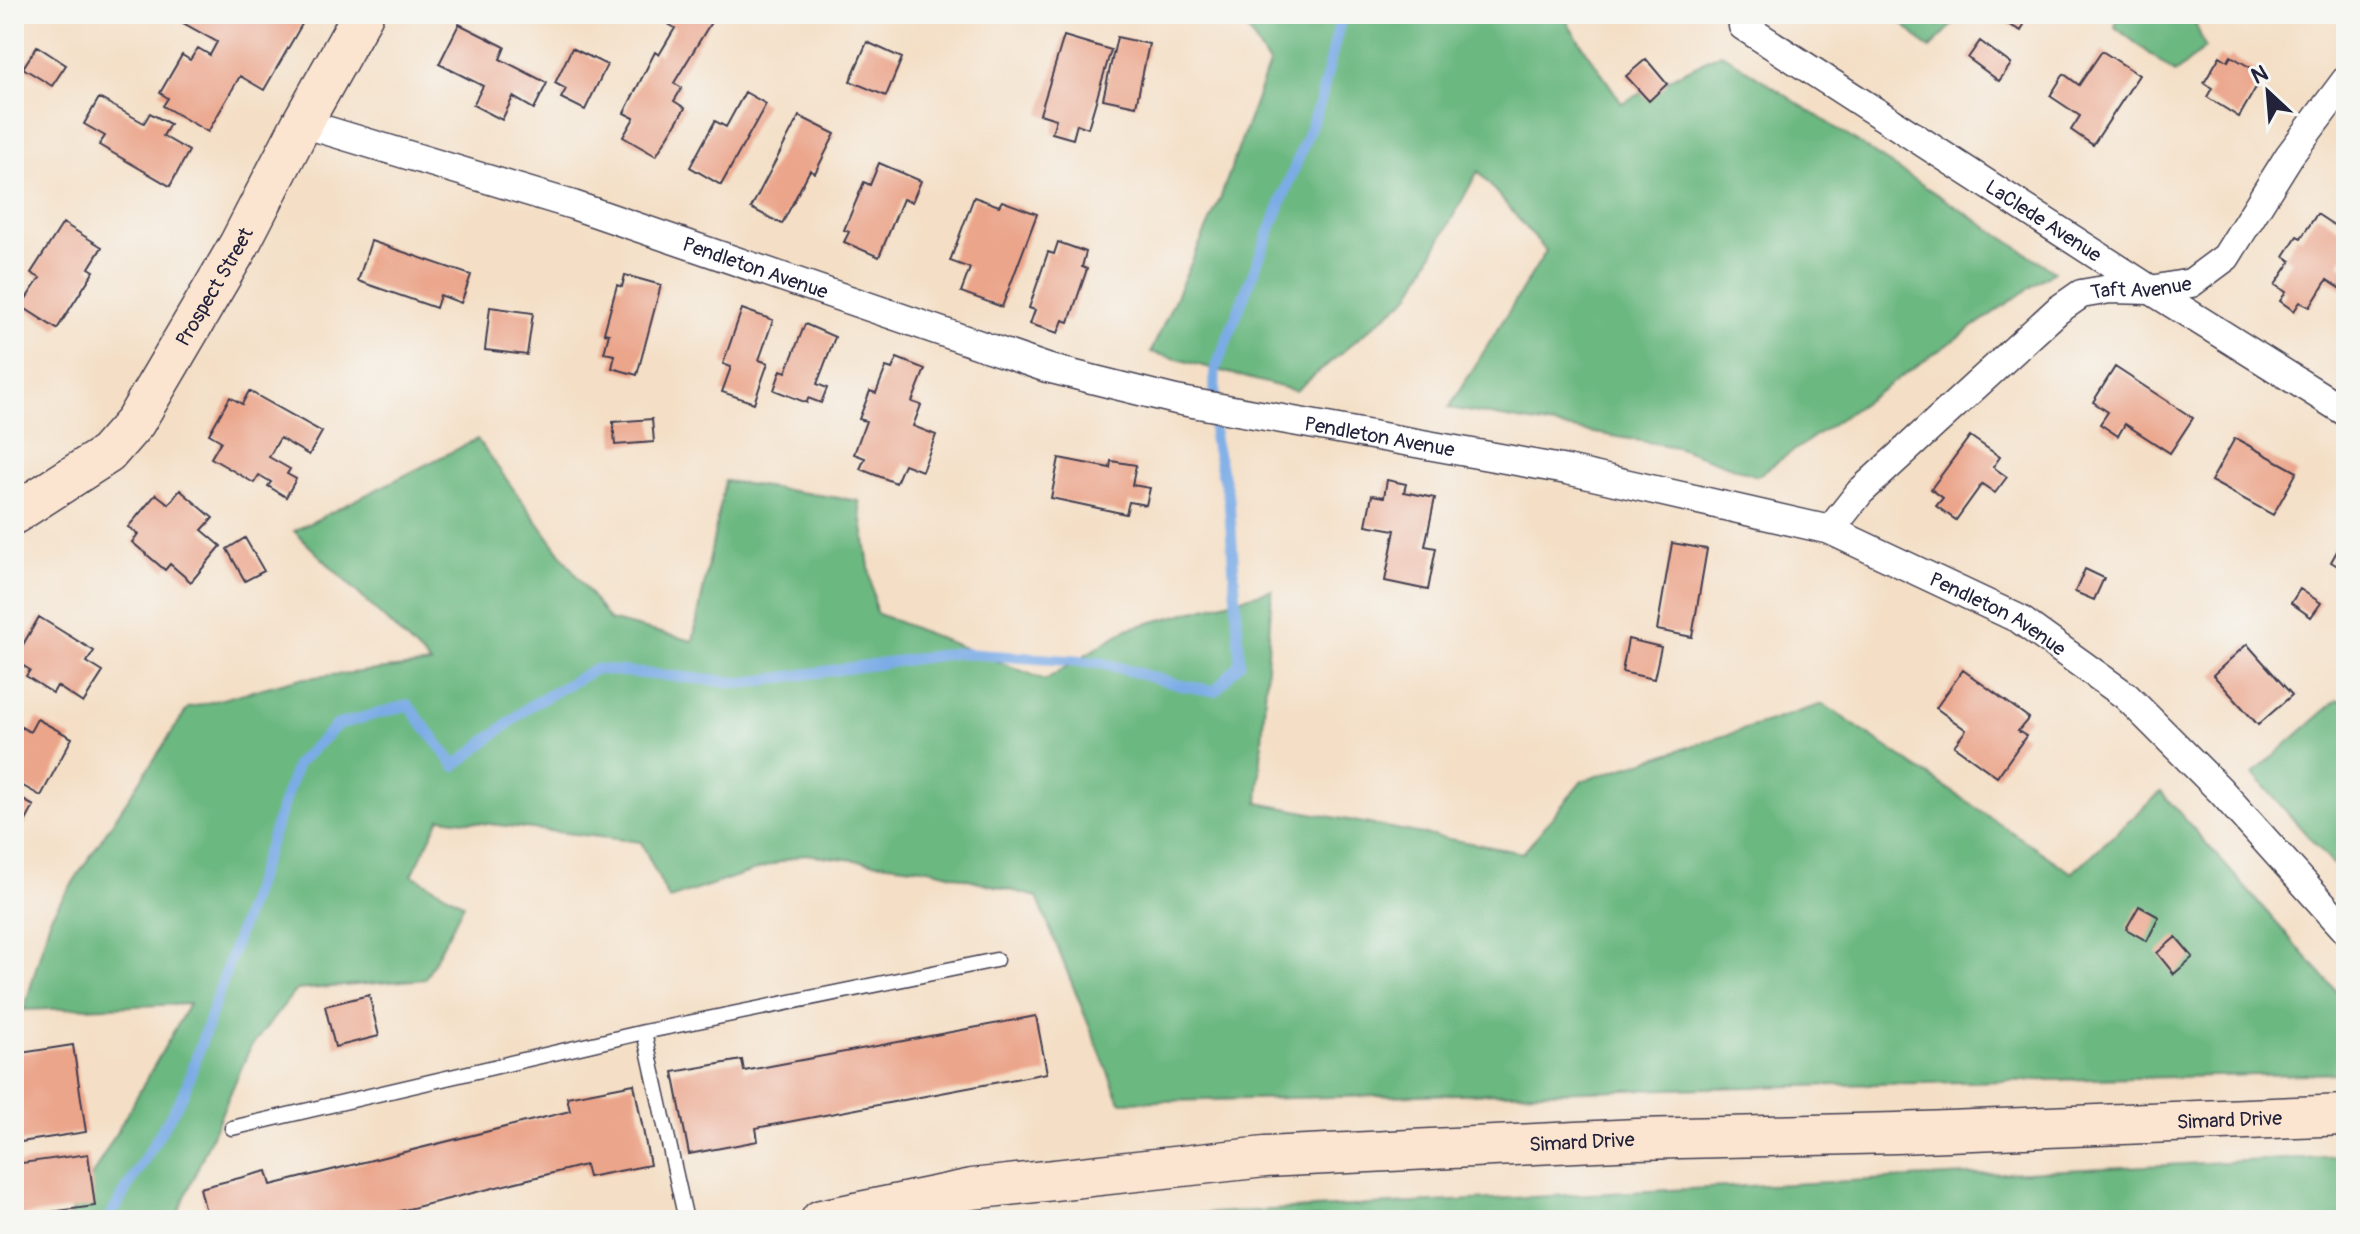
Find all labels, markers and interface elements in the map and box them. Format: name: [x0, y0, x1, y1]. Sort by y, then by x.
north arrow: [2228, 52, 2308, 132]
text: N: [2247, 59, 2273, 91]
street label: LaClede Avenue: [1981, 174, 2106, 268]
street label: Prospect Street: [170, 223, 259, 351]
street label: Pendleton Avenue: [679, 232, 831, 305]
street label: Taft Avenue: [2089, 271, 2194, 305]
street label: Pendleton Avenue: [1302, 411, 1457, 463]
street label: Pendleton Avenue: [1926, 567, 2071, 662]
street label: Simard Drive: [2176, 1106, 2283, 1135]
street label: Simard Drive: [1528, 1127, 1635, 1157]

